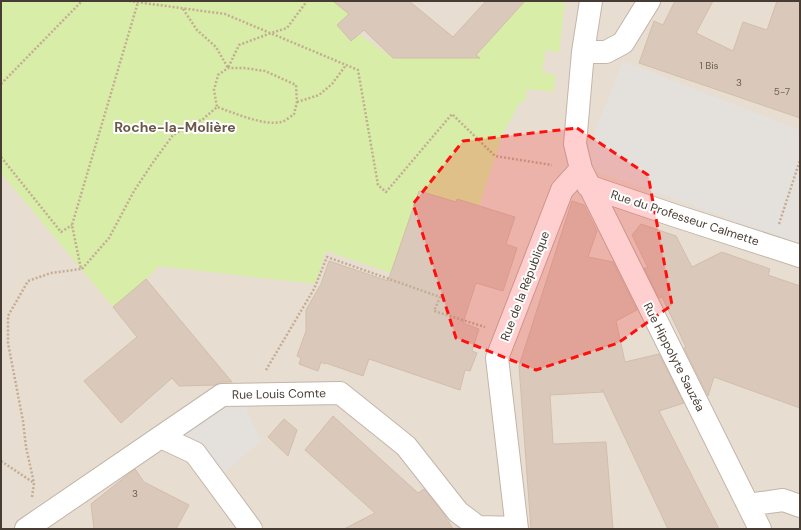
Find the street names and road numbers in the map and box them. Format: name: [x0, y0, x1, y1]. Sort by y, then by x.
street label: Rue du Professeur Calmette: [609, 186, 761, 250]
street label: Rue de la République: [497, 229, 553, 343]
street label: Rue Hippolyte Sauzéa: [640, 300, 708, 414]
street label: Rue Louis Comte: [232, 385, 326, 403]

